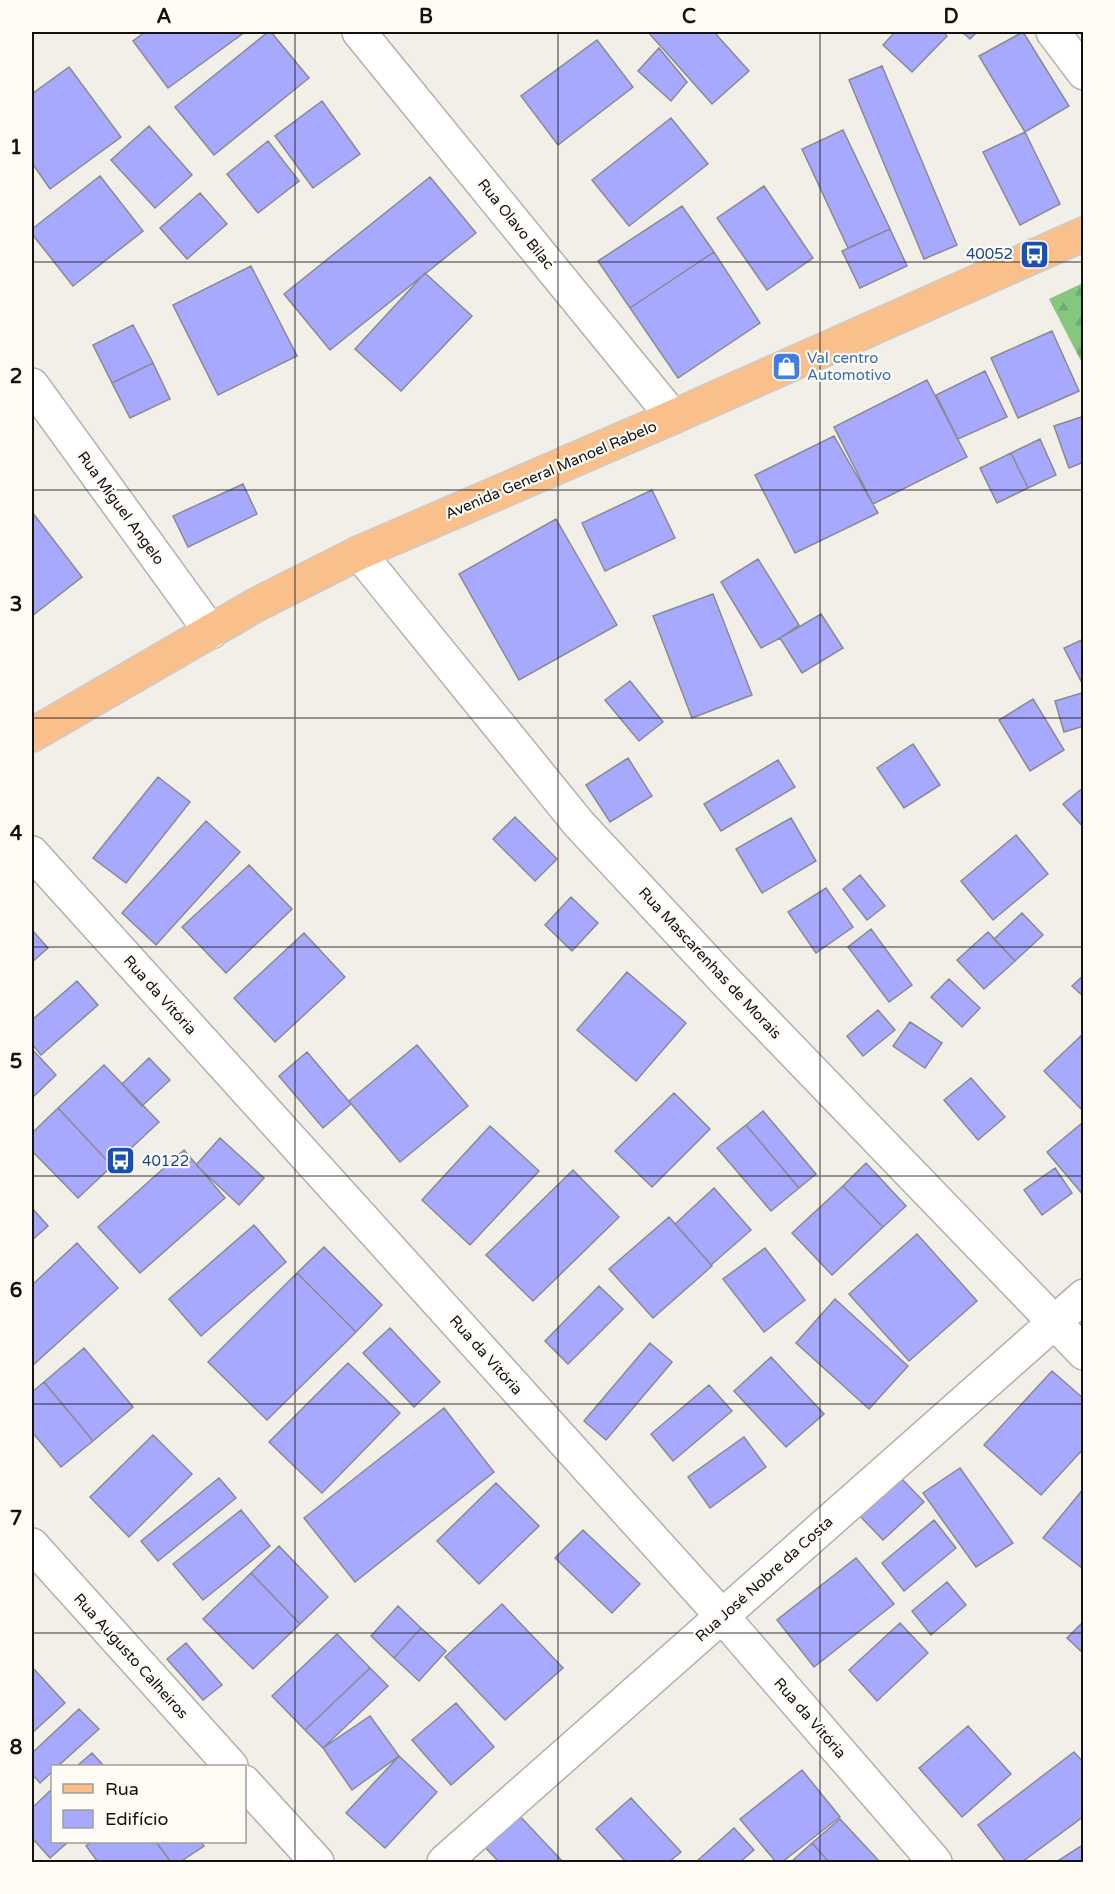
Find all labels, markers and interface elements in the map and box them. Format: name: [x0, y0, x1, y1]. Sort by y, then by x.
text: A: [157, 5, 172, 29]
text: B: [419, 5, 433, 29]
text: C: [682, 5, 696, 29]
text: D: [943, 5, 959, 29]
text: 1: [10, 136, 22, 160]
street label: Rua Olavo Bilac: [474, 175, 558, 273]
bus stop icon: 40052: [1018, 238, 1050, 270]
place label: 40052: [966, 245, 1013, 263]
place label: Val centro Automotivo: [807, 349, 891, 384]
shop icon: Val centro Automotivo: [770, 351, 802, 383]
text: 2: [10, 365, 22, 389]
street label: Avenida General Manoel Rabelo: [442, 417, 660, 523]
street label: Rua Miguel Angelo: [74, 448, 168, 568]
text: 3: [10, 593, 22, 617]
text: 4: [10, 822, 23, 846]
street label: Rua Mascarenhas de Morais: [635, 883, 785, 1043]
street label: Rua da Vitória: [120, 952, 200, 1038]
text: 5: [10, 1050, 22, 1074]
bus stop icon: 40122: [105, 1145, 137, 1177]
place label: 40122: [142, 1152, 189, 1170]
text: 6: [10, 1279, 22, 1303]
street label: Rua da Vitória: [446, 1312, 526, 1398]
text: 7: [10, 1507, 22, 1531]
street label: Rua José Nobre da Costa: [692, 1513, 836, 1645]
street label: Rua Augusto Calheiros: [70, 1590, 192, 1722]
street label: Rua da Vitória: [770, 1674, 850, 1762]
text: 8: [10, 1736, 22, 1760]
legend: [51, 1765, 246, 1843]
text: Rua: [105, 1778, 139, 1800]
text: Edifício: [105, 1808, 169, 1830]

